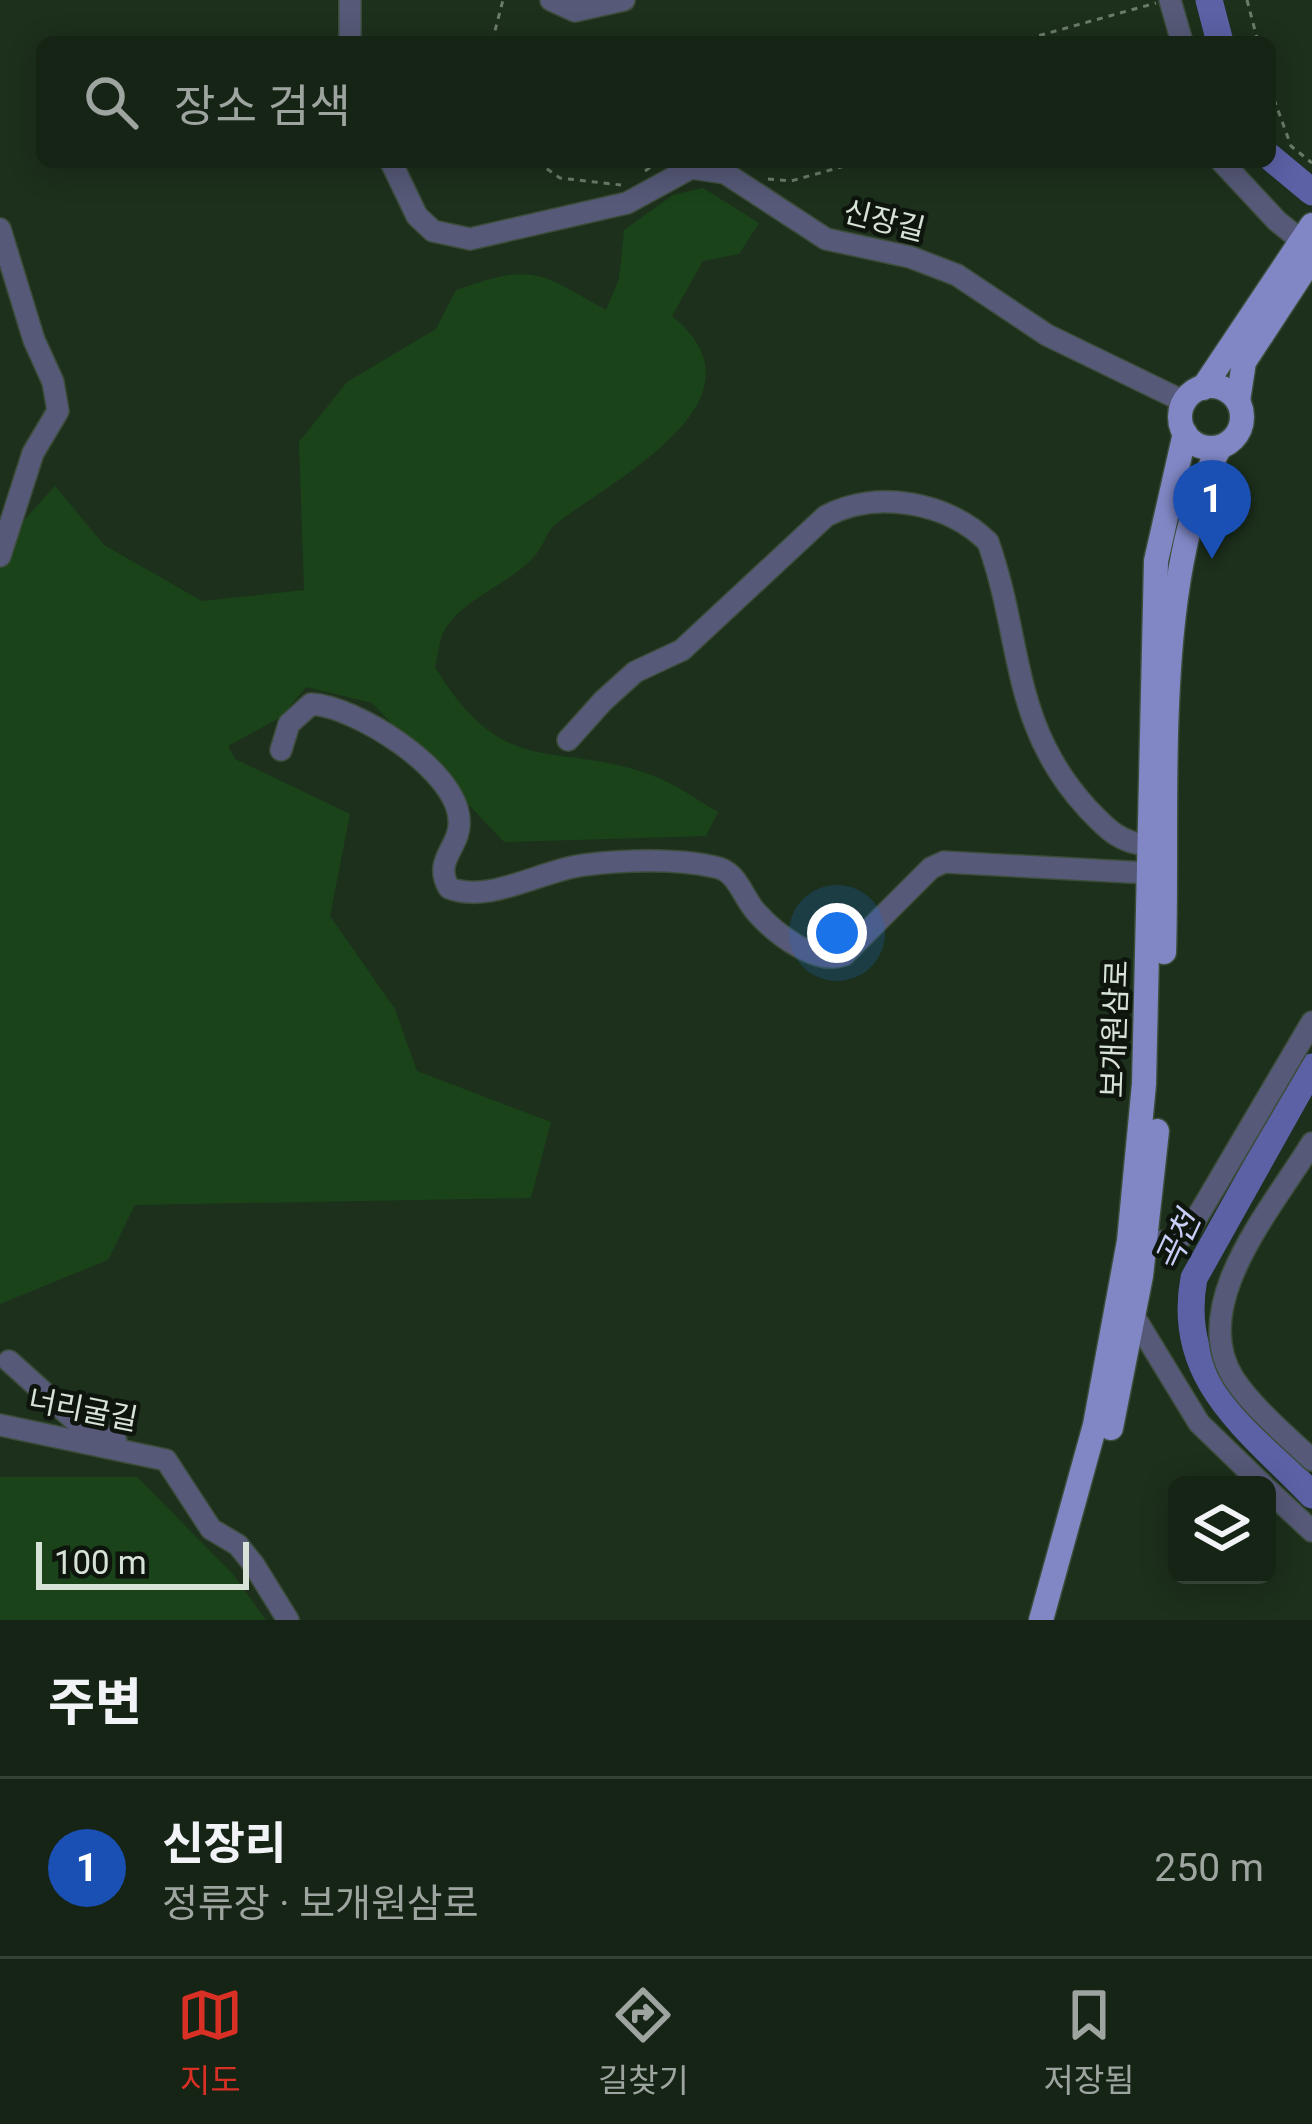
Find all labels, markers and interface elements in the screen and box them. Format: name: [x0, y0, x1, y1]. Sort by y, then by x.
search box: [36, 36, 1276, 168]
icon: search: [78, 69, 144, 135]
text: 장소 검색: [174, 80, 351, 133]
street label: 신장길: [840, 194, 929, 248]
pin: 1: [1173, 460, 1251, 559]
your location: [807, 903, 867, 963]
street label: 보개원삼로: [1095, 959, 1134, 1099]
water label: 곡천: [1147, 1202, 1209, 1277]
street label: 너리굴길: [26, 1382, 141, 1437]
map controls: [1168, 1476, 1276, 1584]
button: layers: [1168, 1476, 1276, 1584]
scale bar: [36, 1536, 249, 1589]
text: 100 m: [54, 1543, 147, 1582]
text: 주변: [48, 1673, 142, 1732]
text: 신장리: [162, 1817, 286, 1870]
text: 1: [76, 1845, 98, 1891]
text: 250 m: [1154, 1845, 1264, 1891]
text: 정류장 · 보개원삼로: [162, 1881, 479, 1927]
tab: 지도: [177, 1982, 243, 2102]
tab: 길찾기: [598, 1982, 689, 2102]
tab: 저장됨: [1044, 1982, 1135, 2102]

